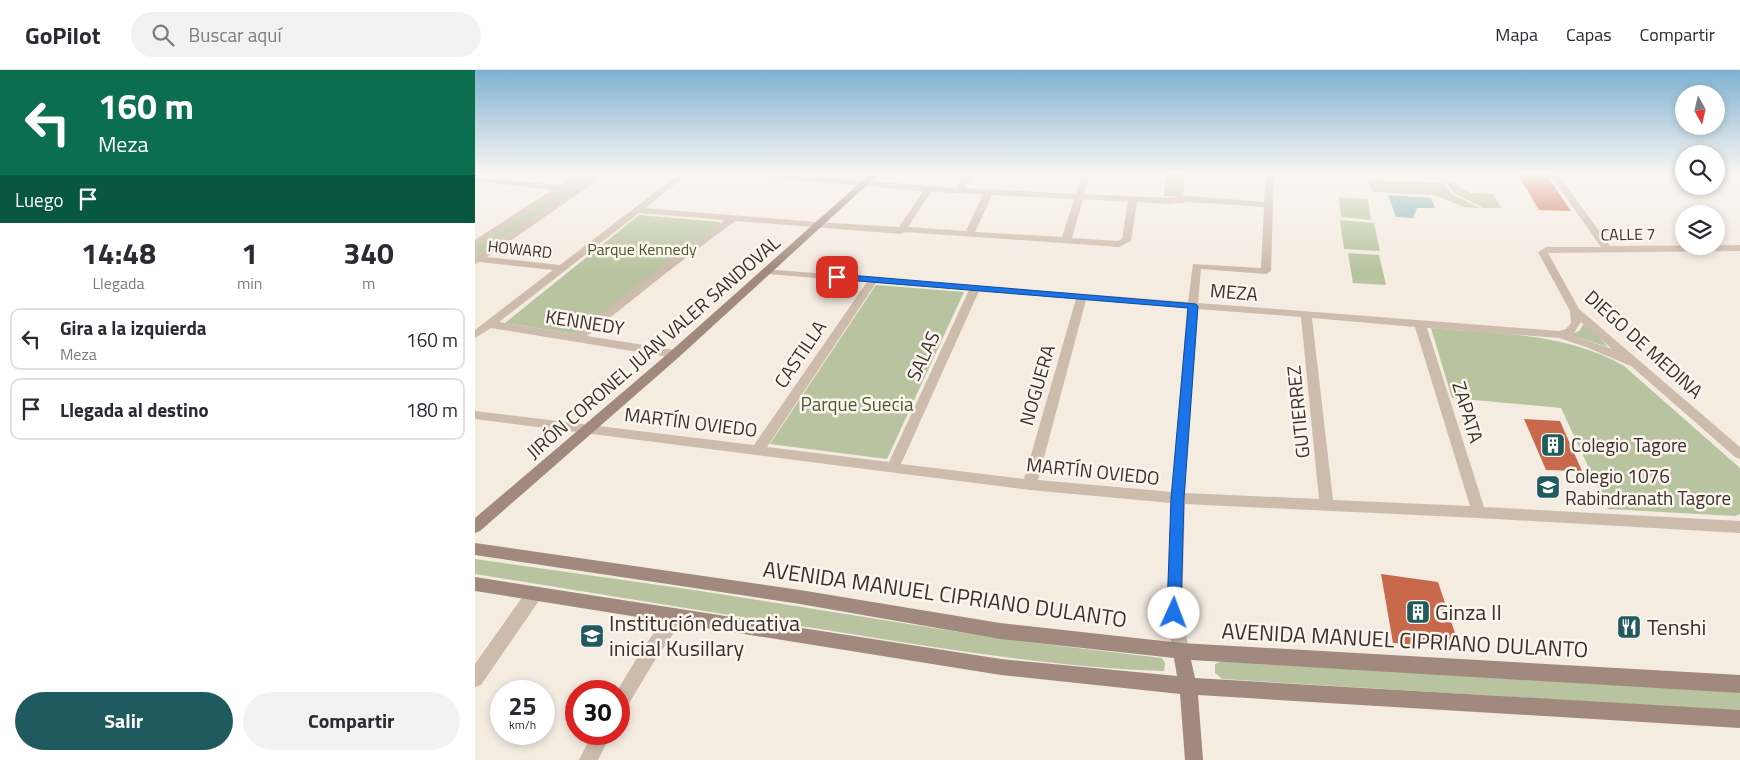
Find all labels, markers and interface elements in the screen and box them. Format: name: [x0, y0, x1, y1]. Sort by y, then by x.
search box: [131, 12, 481, 57]
text: GoPilot: [25, 17, 101, 53]
text: Buscar aquí: [189, 20, 282, 49]
icon: search: [149, 21, 177, 49]
text: Mapa: [1495, 21, 1538, 48]
text: Capas: [1566, 21, 1612, 48]
text: Compartir: [1640, 21, 1715, 48]
text: 160 m: [98, 79, 194, 133]
north arrow: [1675, 85, 1725, 135]
map controls: [1675, 85, 1725, 255]
icon: left: [15, 90, 80, 155]
text: Meza: [98, 127, 149, 161]
button: search: [1675, 145, 1725, 195]
text: Luego: [15, 185, 64, 214]
icon: arrive: [74, 185, 102, 213]
button: layers: [1675, 205, 1725, 255]
street label: CALLE 7: [1600, 222, 1656, 246]
street label: JIRÓN CORONEL JUAN VALER SANDOVAL: [519, 228, 786, 465]
text: 14:48: [81, 230, 156, 276]
text: 1: [241, 230, 258, 276]
text: 340: [344, 230, 394, 276]
street label: HOWARD: [486, 234, 554, 264]
park label: Parque Kennedy: [587, 237, 697, 261]
pin: [816, 256, 858, 298]
icon: arrive: [823, 263, 851, 291]
text: Llegada: [92, 271, 145, 295]
text: min: [237, 271, 262, 295]
text: m: [362, 271, 375, 295]
street label: MEZA: [1209, 275, 1259, 308]
street label: DIEGO DE MEDINA: [1579, 283, 1710, 405]
street label: KENNEDY: [544, 301, 627, 342]
text: Gira a la izquierda: [60, 313, 207, 342]
street label: CASTILLA: [766, 314, 833, 393]
icon: left: [17, 325, 45, 353]
text: 160 m: [406, 325, 458, 354]
street label: SALAS: [898, 326, 947, 385]
street label: NOGUERA: [1011, 341, 1062, 429]
text: Meza: [60, 342, 97, 366]
street label: GUTIERREZ: [1278, 364, 1317, 460]
street label: ZAPATA: [1445, 377, 1492, 446]
park label: Parque Suecia: [801, 389, 914, 418]
icon: arrive: [17, 395, 45, 423]
text: Llegada al destino: [60, 395, 209, 424]
text: 180 m: [406, 395, 458, 424]
street label: MARTÍN OVIEDO: [623, 399, 759, 444]
place label: Colegio Tagore: [1571, 430, 1687, 459]
building icon: Colegio Tagore: [1540, 432, 1566, 458]
street label: MARTÍN OVIEDO: [1025, 449, 1161, 492]
place label: Colegio 1076 Rabindranath Tagore: [1565, 461, 1731, 512]
school or university icon: Colegio 1076 Rabindranath Tagore: [1535, 474, 1561, 500]
street label: AVENIDA MANUEL CIPRIANO DULANTO: [761, 552, 1129, 636]
position arrow: [1147, 586, 1199, 638]
place label: Ginza II: [1435, 595, 1502, 629]
building icon: Ginza II: [1405, 599, 1431, 625]
place label: Institución educativa inicial Kusillary: [609, 606, 800, 665]
place label: Tenshi: [1647, 610, 1706, 644]
street label: AVENIDA MANUEL CIPRIANO DULANTO: [1221, 613, 1589, 667]
restaurant icon: Tenshi: [1616, 614, 1642, 640]
school or university icon: Institución educativa inicial Kusillary: [579, 623, 605, 649]
speed limit sign: 30: [565, 680, 630, 745]
text: 25: [508, 687, 537, 725]
button: Salir: [15, 692, 233, 750]
button: Compartir: [243, 692, 460, 750]
text: km/h: [509, 715, 536, 734]

